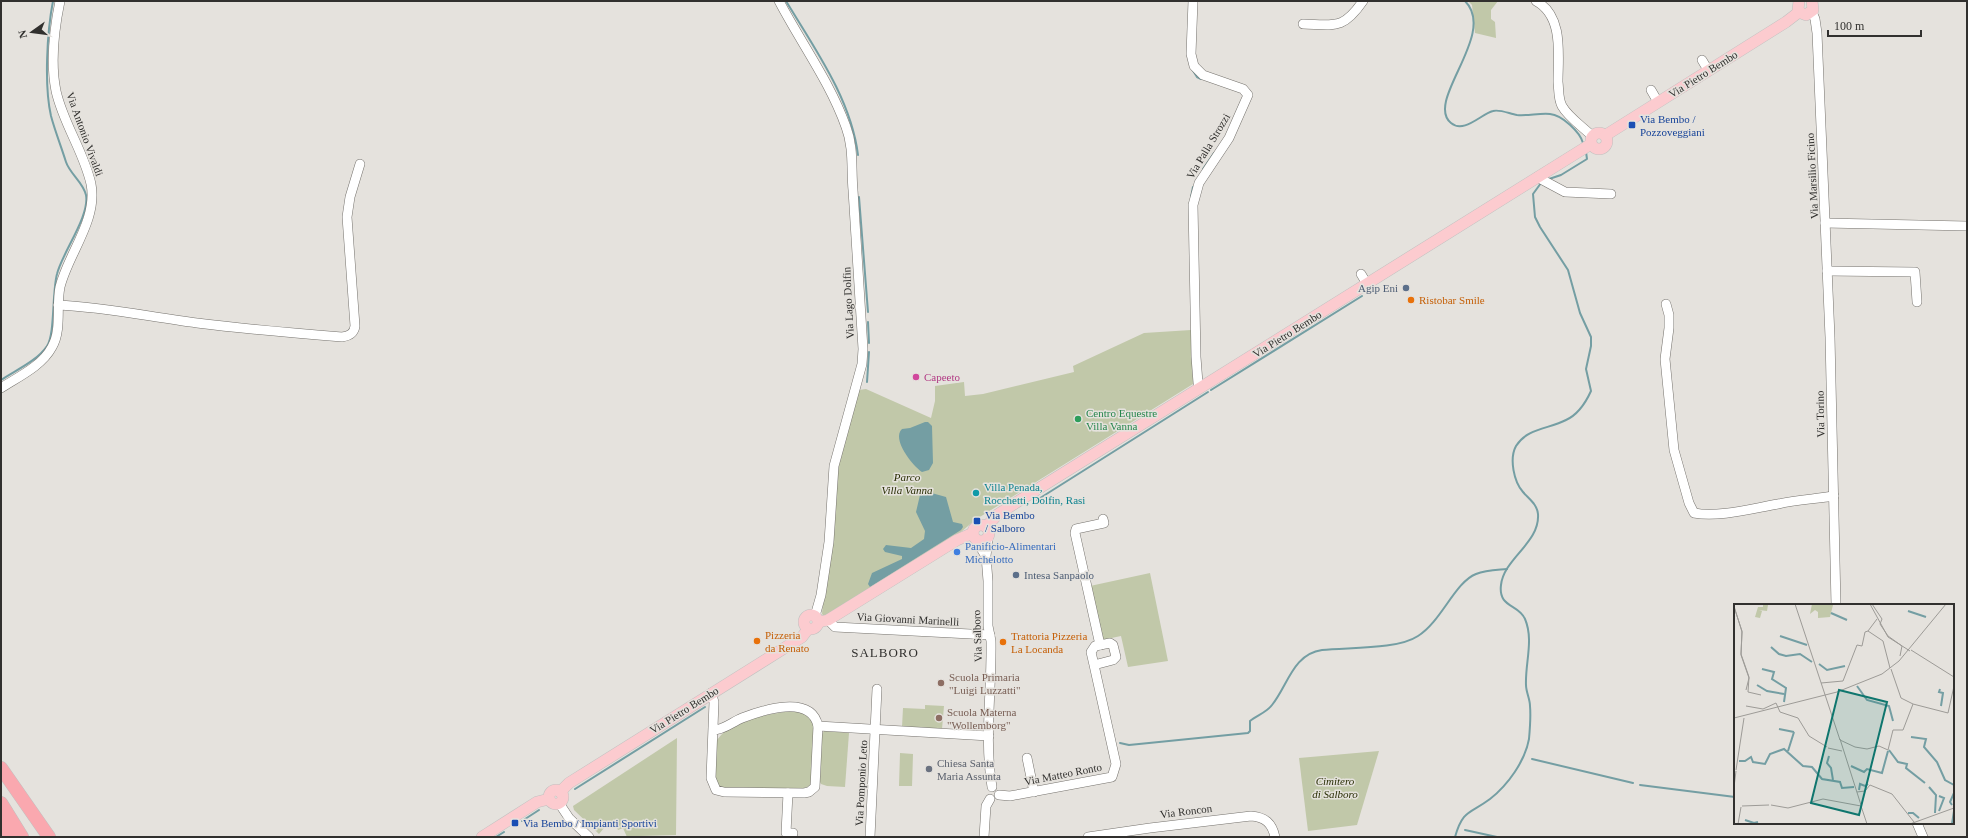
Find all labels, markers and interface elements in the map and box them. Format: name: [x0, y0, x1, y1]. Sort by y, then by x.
north arrow: [12, 12, 52, 52]
scale bar: [1828, 12, 1921, 38]
text: 100 m: [1834, 19, 1865, 33]
text: N: [16, 29, 29, 40]
street label: Via Pietro Bembo: [1666, 48, 1740, 100]
street label: Via Antonio Vivaldi: [64, 90, 106, 178]
street label: Via Palla Strozzi: [1184, 111, 1232, 181]
place label: Via Bembo / Pozzoveggiani: [1640, 113, 1705, 138]
marker: Via Bembo / Pozzoveggiani: [1627, 120, 1637, 130]
street label: Via Marsilio Ficino: [1804, 132, 1820, 219]
street label: Via Lago Dolfin: [840, 266, 856, 339]
place label: Agip Eni: [1358, 282, 1398, 294]
marker: Agip Eni: [1401, 283, 1411, 293]
place label: Ristobar Smile: [1419, 294, 1485, 306]
marker: Ristobar Smile: [1406, 295, 1416, 305]
street label: Via Pietro Bembo: [1250, 308, 1324, 360]
place label: Capeeto: [924, 371, 961, 383]
marker: Capeeto: [911, 372, 921, 382]
street label: Via Torino: [1814, 390, 1826, 438]
place label: Centro Equestre Villa Vanna: [1086, 407, 1157, 432]
marker: Centro Equestre Villa Vanna: [1073, 414, 1083, 424]
park label: Parco Villa Vanna: [882, 471, 933, 496]
place label: Villa Penada, Rocchetti, Dolfin, Rasi: [984, 481, 1085, 506]
marker: Villa Penada, Rocchetti, Dolfin, Rasi: [971, 488, 981, 498]
place label: Via Bembo / Salboro: [985, 509, 1035, 534]
marker: Via Bembo / Salboro: [972, 516, 982, 526]
place label: Panificio-Alimentari Michelotto: [965, 540, 1056, 565]
marker: Panificio-Alimentari Michelotto: [952, 547, 962, 557]
place label: Intesa Sanpaolo: [1024, 569, 1094, 581]
marker: Intesa Sanpaolo: [1011, 570, 1021, 580]
inset map: [1734, 604, 1954, 824]
street label: Via Salboro: [970, 609, 984, 662]
street label: Via Giovanni Marinelli: [856, 610, 960, 628]
place label: Pizzeria da Renato: [765, 629, 810, 654]
place label: Trattoria Pizzeria La Locanda: [1011, 630, 1087, 655]
marker: Pizzeria da Renato: [752, 636, 762, 646]
marker: Trattoria Pizzeria La Locanda: [998, 637, 1008, 647]
district label: SALBORO: [851, 645, 919, 660]
place label: Scuola Primaria "Luigi Luzzatti": [949, 671, 1021, 696]
marker: Scuola Primaria "Luigi Luzzatti": [936, 678, 946, 688]
street label: Via Pietro Bembo: [647, 684, 721, 736]
place label: Scuola Materna "Wollemborg": [947, 706, 1016, 731]
marker: Scuola Materna "Wollemborg": [934, 713, 944, 723]
street label: Via Pomponio Leto: [853, 739, 869, 826]
place label: Chiesa Santa Maria Assunta: [937, 757, 1001, 782]
street label: Via Matteo Ronto: [1023, 761, 1103, 787]
marker: Chiesa Santa Maria Assunta: [924, 764, 934, 774]
park label: Cimitero di Salboro: [1312, 775, 1358, 800]
street label: Via Roncon: [1159, 802, 1213, 820]
place label: Via Bembo / Impianti Sportivi: [523, 817, 657, 829]
marker: Via Bembo / Impianti Sportivi: [510, 818, 520, 828]

